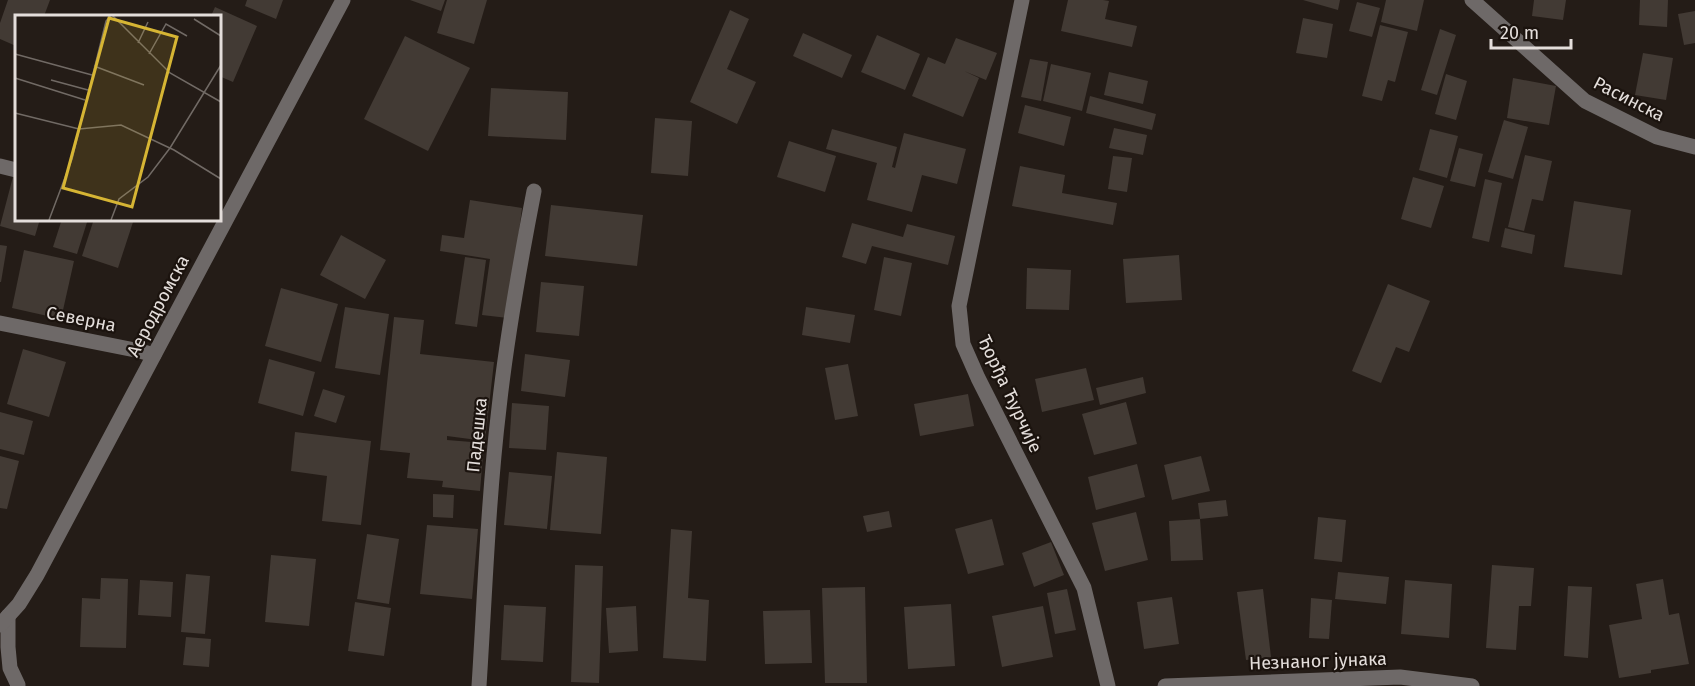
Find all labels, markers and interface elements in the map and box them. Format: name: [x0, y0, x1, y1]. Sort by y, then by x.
scale bar: [1491, 12, 1570, 50]
inset map: [15, 15, 220, 220]
text: 20 m: [1500, 22, 1539, 44]
street label: Расинска: [1590, 72, 1668, 126]
street label: Аеродромска: [122, 251, 194, 361]
street label: Северна: [44, 301, 118, 337]
street label: Ђорђа Ћурчије: [973, 332, 1047, 456]
street label: Падешка: [462, 397, 492, 473]
street label: Незнаног јунака: [1249, 648, 1387, 674]

